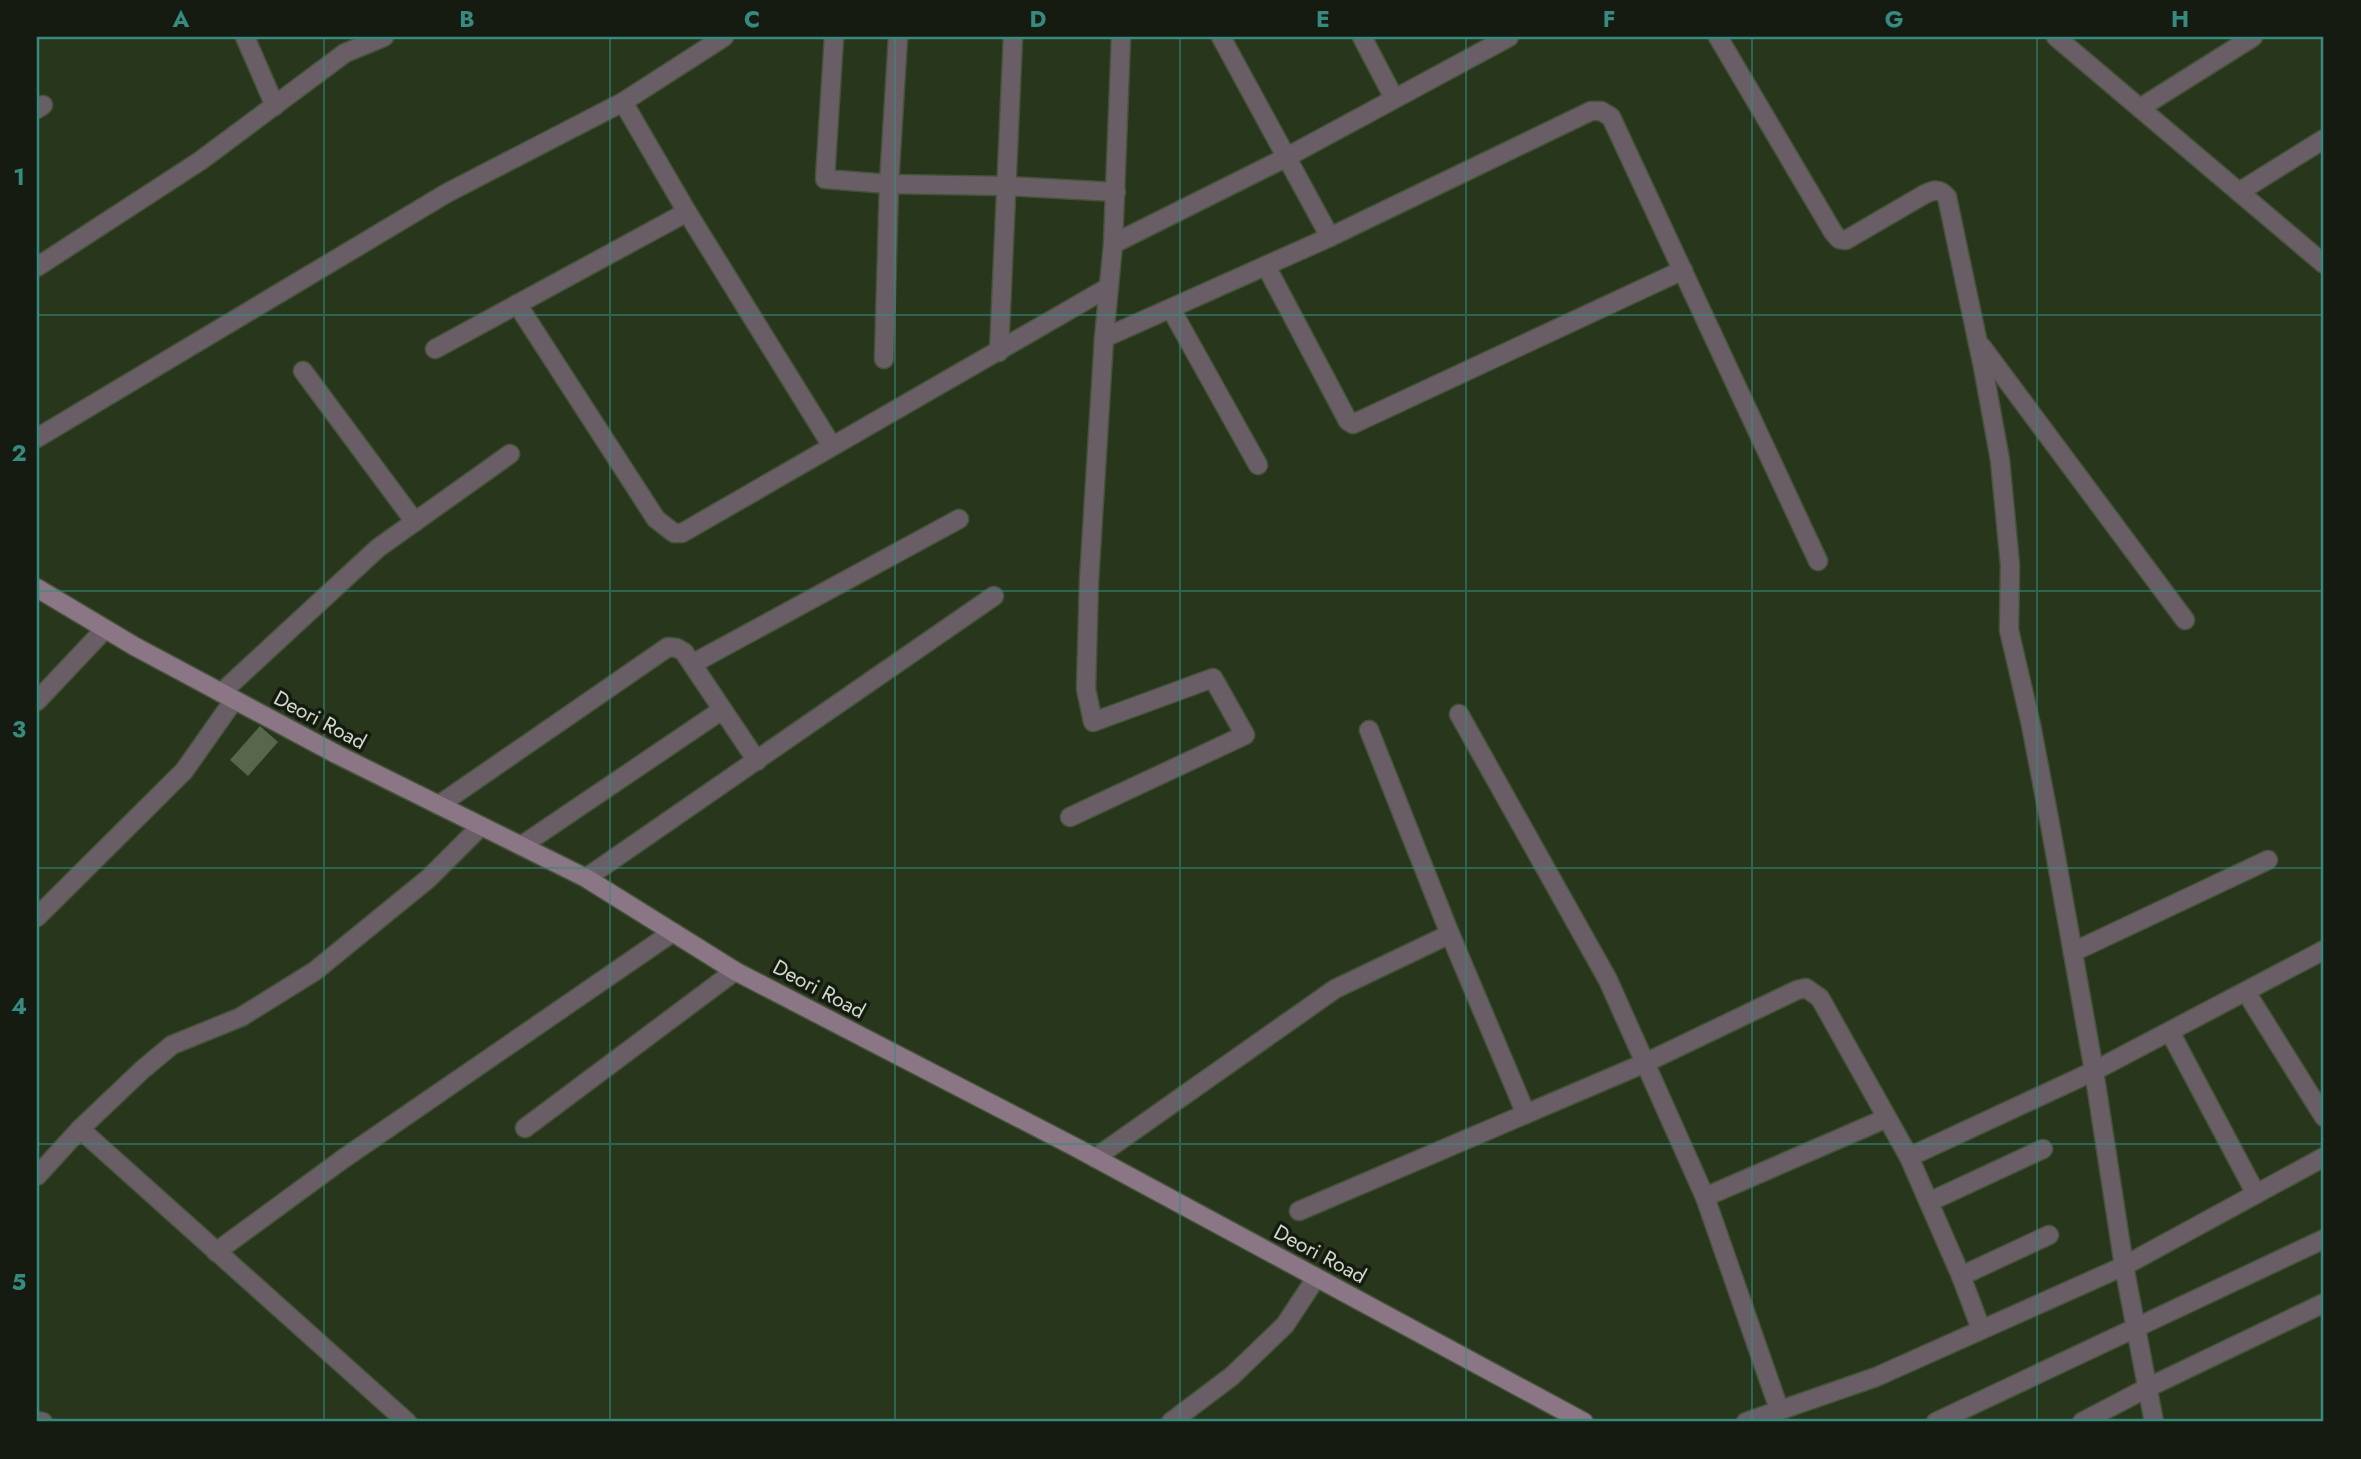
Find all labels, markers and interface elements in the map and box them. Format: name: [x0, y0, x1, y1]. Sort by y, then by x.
text: A: [172, 2, 190, 36]
text: B: [459, 2, 475, 36]
text: C: [744, 2, 760, 36]
text: D: [1030, 2, 1047, 36]
text: E: [1316, 2, 1330, 36]
text: F: [1603, 2, 1615, 36]
text: G: [1885, 2, 1903, 36]
text: H: [2171, 2, 2189, 36]
text: 1: [13, 160, 25, 194]
text: 2: [11, 436, 27, 470]
street label: Deori Road: [268, 683, 372, 757]
text: 3: [12, 712, 26, 746]
street label: Deori Road: [767, 952, 871, 1026]
text: 4: [11, 989, 27, 1023]
street label: Deori Road: [1268, 1217, 1372, 1291]
text: 5: [12, 1265, 26, 1299]

